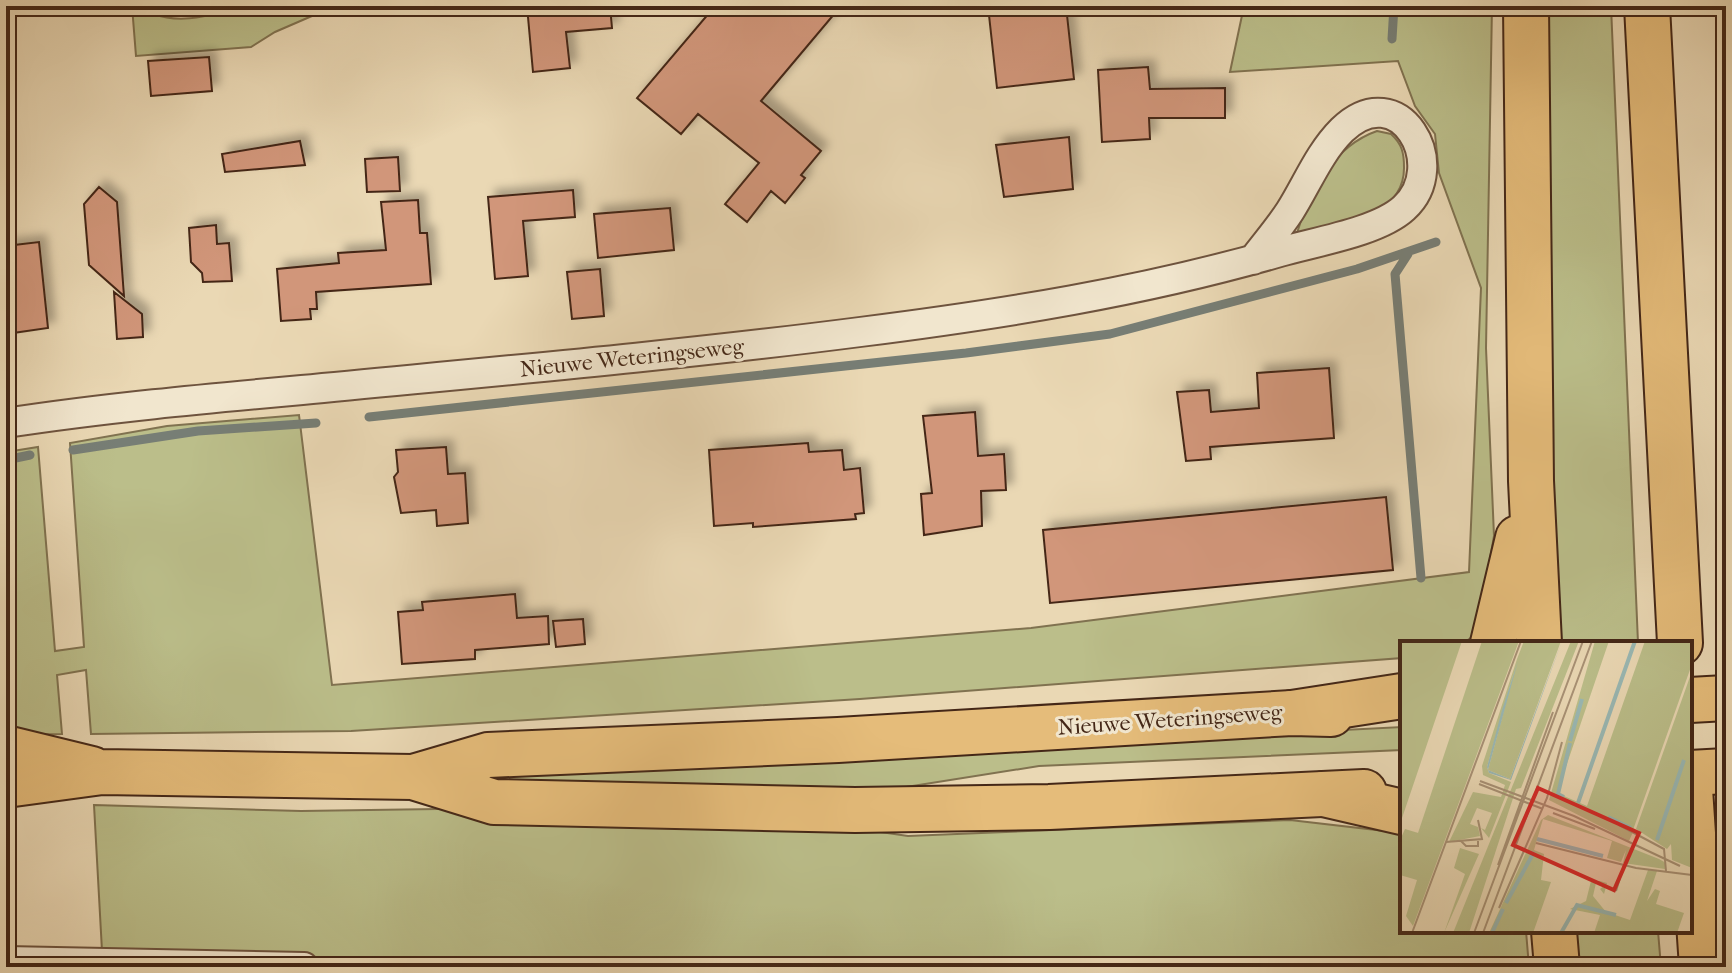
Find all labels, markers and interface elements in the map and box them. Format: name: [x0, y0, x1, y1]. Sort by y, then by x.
street label: Nieuwe Weteringseweg: [519, 333, 745, 383]
inset map: [1400, 641, 1692, 933]
street label: Nieuwe Weteringseweg: [1057, 699, 1283, 741]

